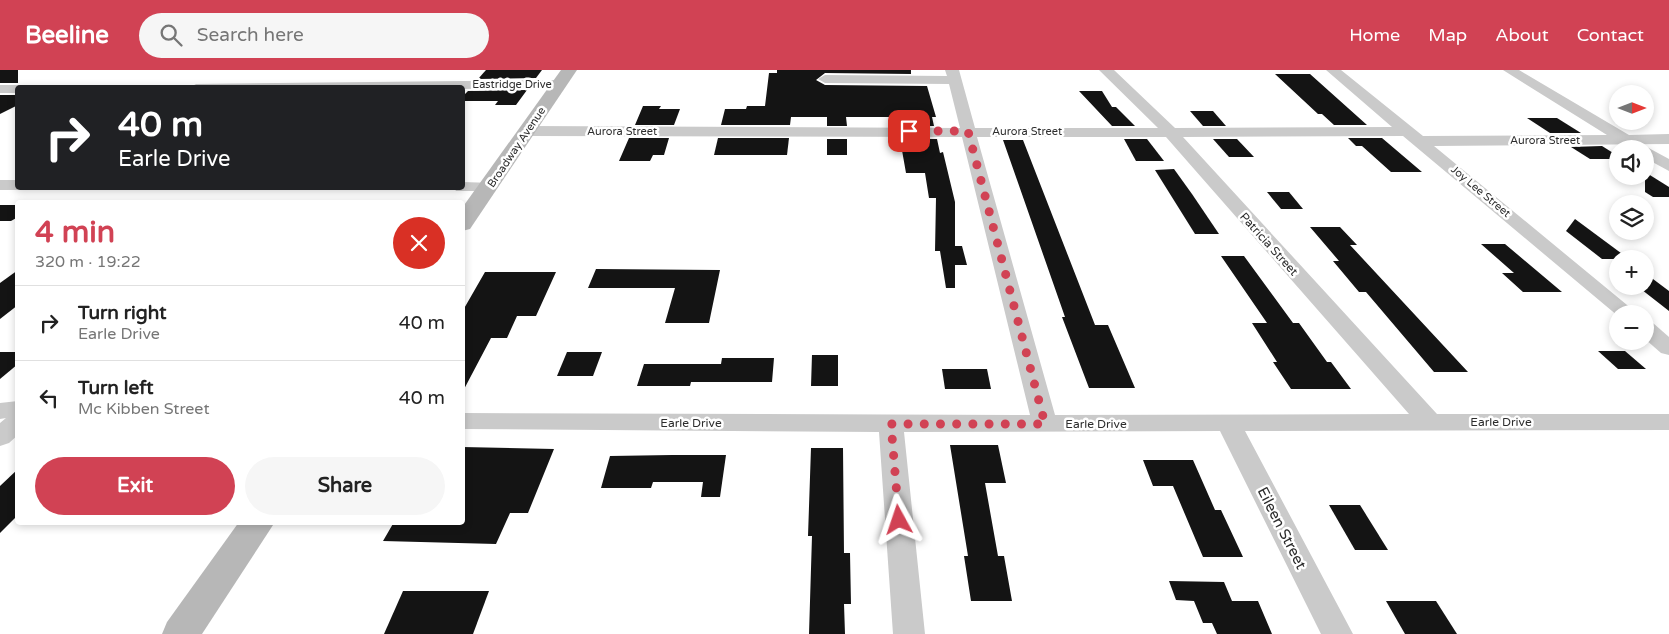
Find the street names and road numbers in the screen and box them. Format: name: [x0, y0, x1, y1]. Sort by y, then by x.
street label: Eastridge Drive: [472, 78, 552, 91]
street label: Broadway Avenue: [485, 105, 548, 190]
street label: Aurora Street: [587, 125, 657, 138]
street label: Aurora Street: [992, 125, 1062, 138]
street label: Aurora Street: [1510, 134, 1580, 147]
street label: Joy Lee Street: [1448, 163, 1513, 220]
street label: Patricia Street: [1237, 210, 1301, 279]
street label: Earle Drive: [1470, 415, 1532, 429]
street label: Earle Drive: [660, 416, 722, 430]
street label: Earle Drive: [1065, 417, 1127, 431]
street label: Eileen Street: [1254, 484, 1311, 572]

